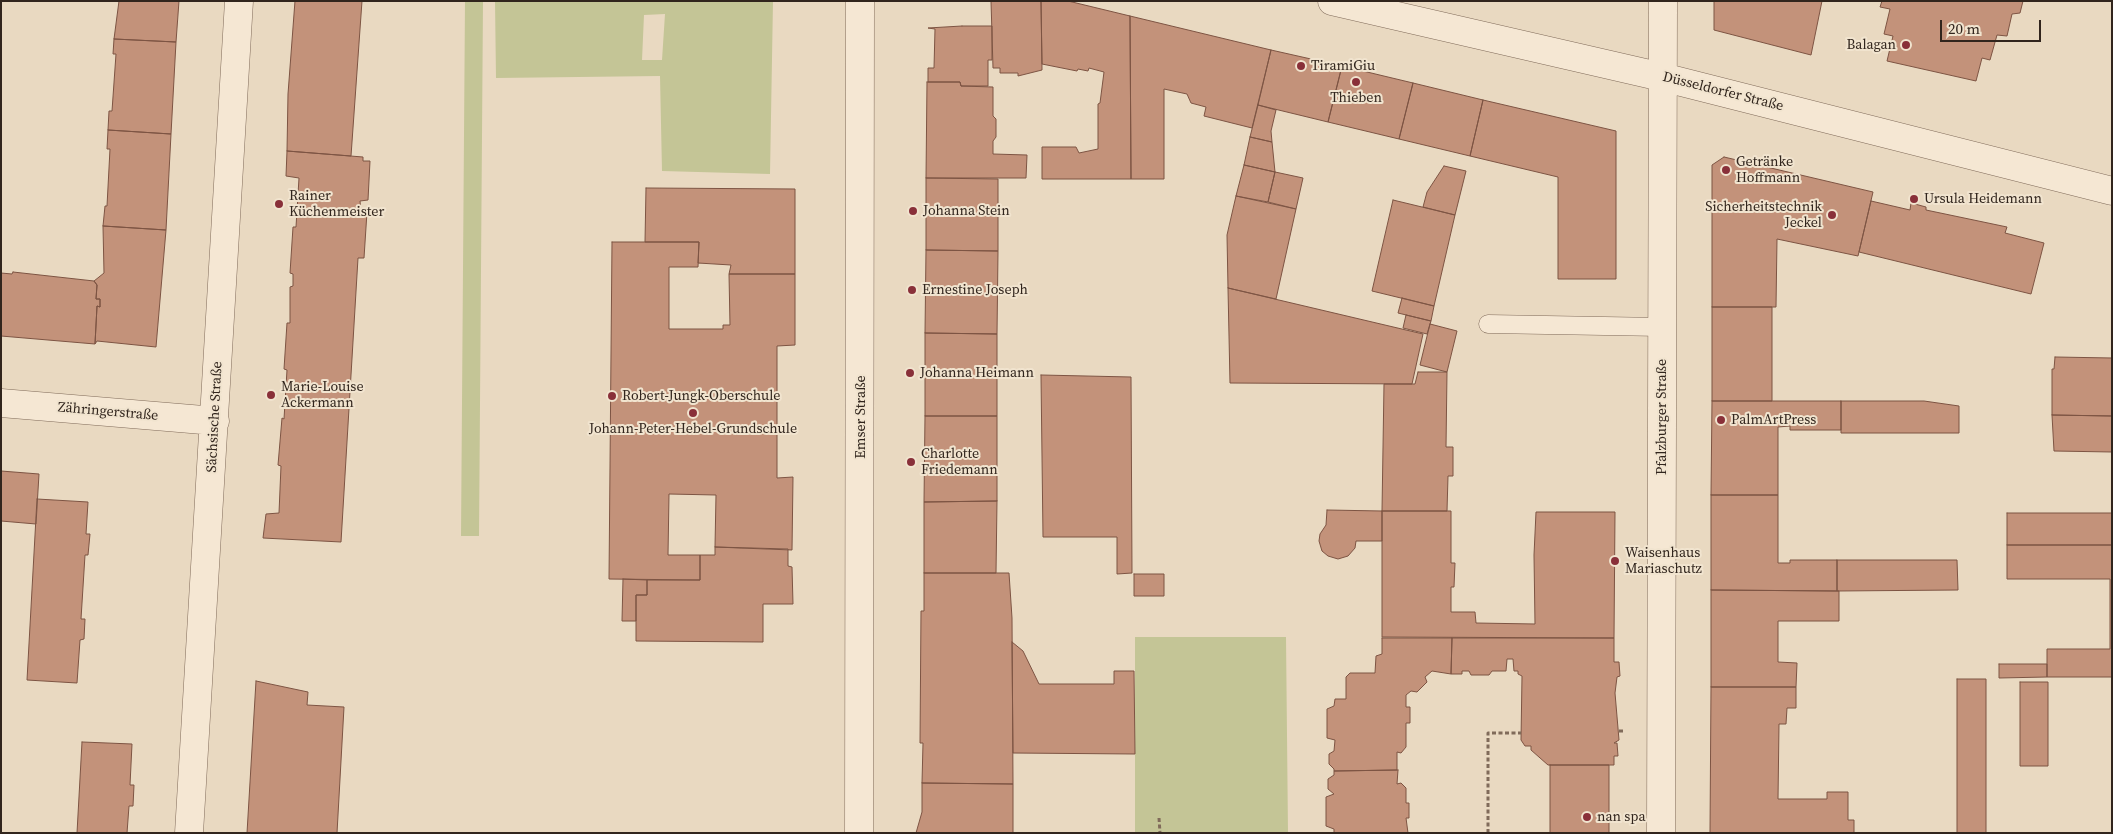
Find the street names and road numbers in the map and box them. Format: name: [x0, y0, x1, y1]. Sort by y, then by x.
street label: Düsseldorfer Straße: [1661, 69, 1785, 115]
street label: Pfalzburger Straße: [1654, 359, 1670, 475]
street label: Sächsische Straße: [204, 361, 226, 473]
street label: Emser Straße: [853, 375, 869, 459]
street label: Zähringerstraße: [57, 399, 159, 425]

